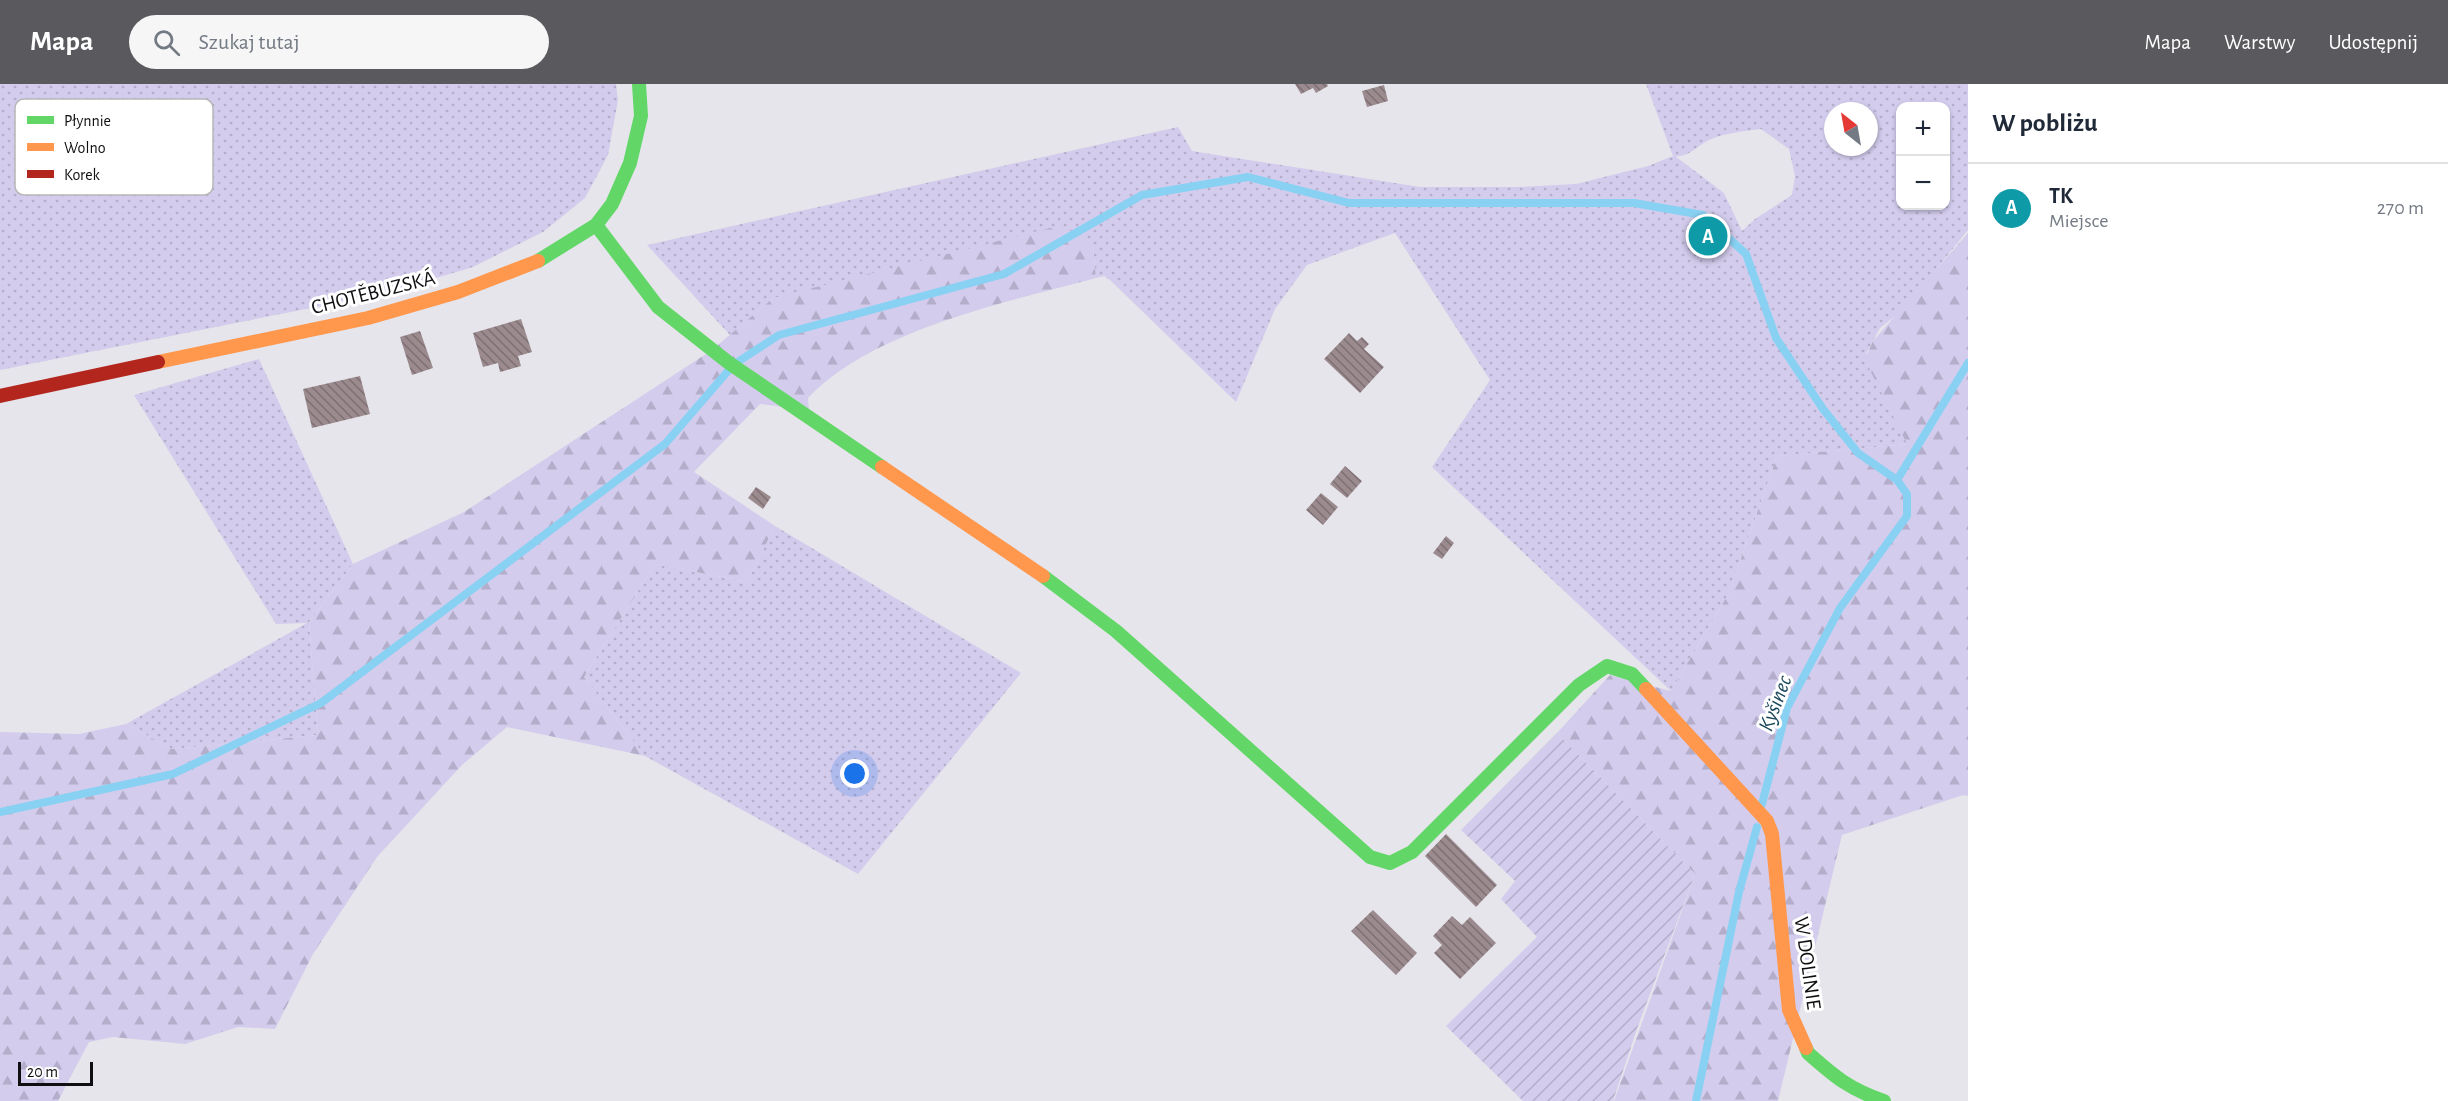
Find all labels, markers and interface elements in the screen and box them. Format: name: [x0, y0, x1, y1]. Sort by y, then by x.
search box: [129, 15, 549, 69]
icon: search: [150, 26, 183, 59]
text: Mapa: [30, 28, 93, 56]
text: Szukaj tutaj: [198, 31, 300, 53]
text: Mapa: [2145, 32, 2191, 53]
text: Warstwy: [2224, 32, 2295, 53]
text: Udostępnij: [2328, 32, 2418, 53]
legend: [15, 99, 213, 195]
north arrow: [1824, 102, 1878, 156]
map controls: [1896, 102, 1950, 210]
button: +: [1896, 102, 1950, 156]
text: W pobliżu: [1992, 110, 2098, 136]
text: Płynnie: [64, 113, 111, 130]
text: Wolno: [64, 140, 106, 156]
button: −: [1896, 156, 1950, 210]
text: Korek: [64, 167, 101, 183]
text: TK: [2049, 185, 2073, 207]
text: A: [2006, 198, 2018, 218]
text: 270 m: [2377, 198, 2424, 218]
text: Miejsce: [2049, 211, 2108, 231]
pin: A: [1688, 214, 1728, 258]
street label: CHOTĚBUZSKÁ: [309, 265, 437, 318]
water label: Kyšinec: [1754, 672, 1796, 734]
your location: [840, 759, 869, 788]
street label: W DOLINIE: [1791, 915, 1824, 1011]
scale bar: [18, 1059, 93, 1086]
text: 20 m: [27, 1064, 58, 1080]

